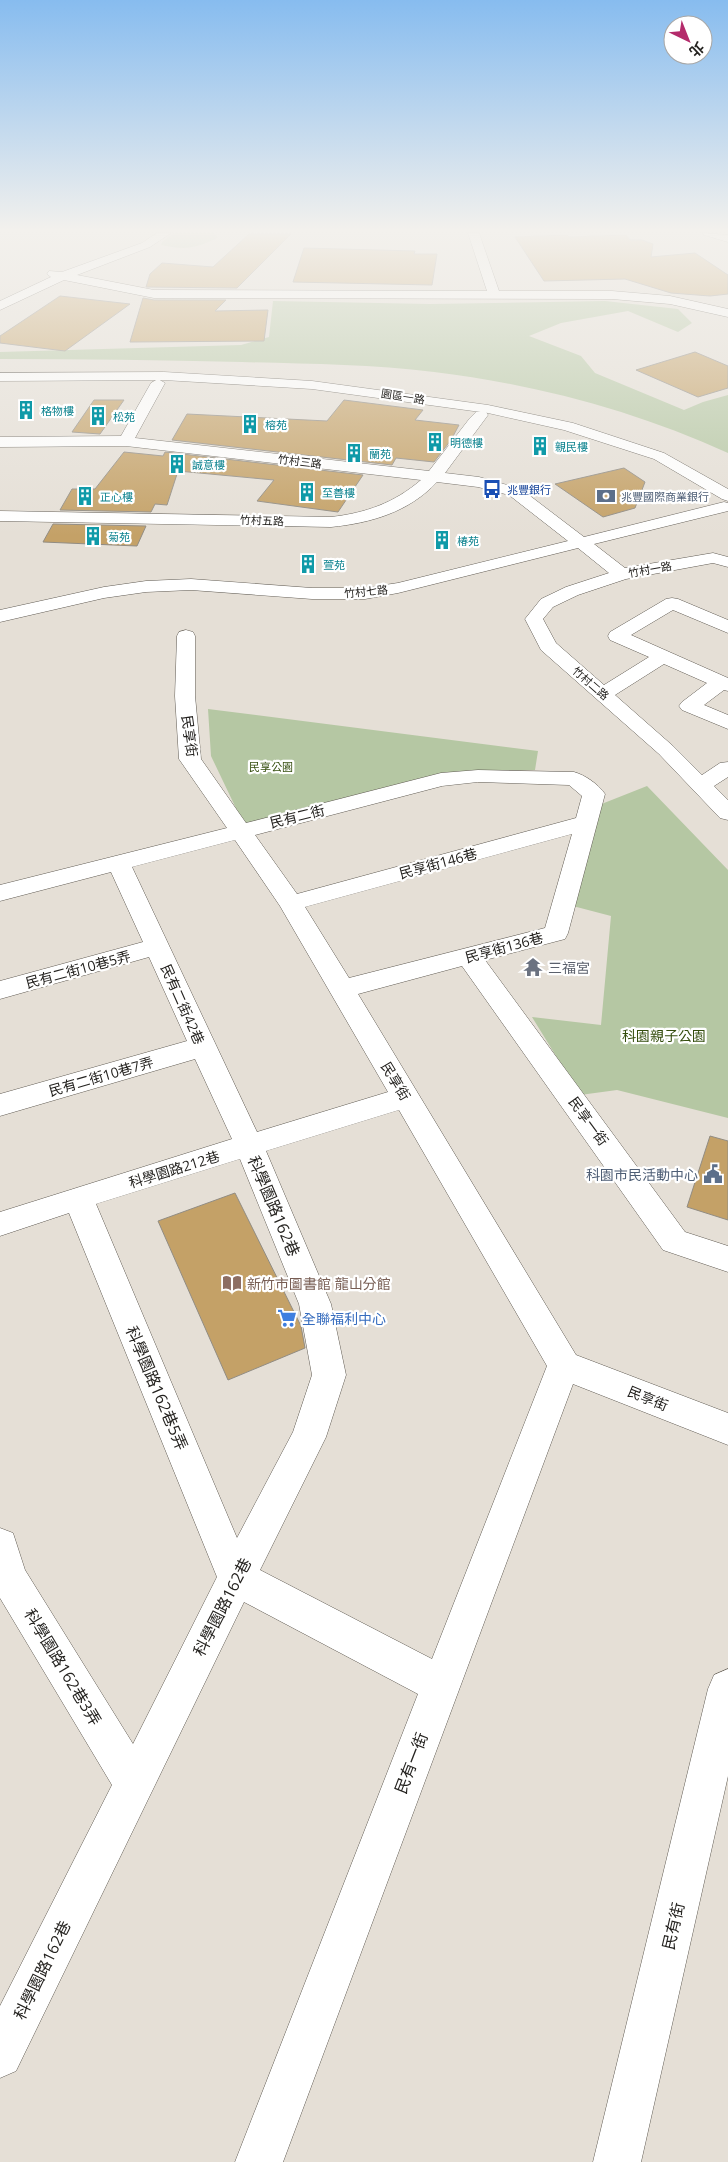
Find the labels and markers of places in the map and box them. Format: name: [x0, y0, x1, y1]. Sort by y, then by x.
building icon: 格物樓: [15, 399, 37, 421]
place label: 格物樓: [41, 403, 74, 418]
building icon: 松苑: [87, 405, 109, 427]
place label: 松苑: [113, 409, 135, 424]
building icon: 榕苑: [239, 413, 261, 435]
place label: 榕苑: [265, 417, 287, 432]
building icon: 明德樓: [424, 431, 446, 453]
place label: 明德樓: [450, 435, 483, 450]
building icon: 親民樓: [529, 435, 551, 457]
place label: 親民樓: [555, 439, 588, 454]
building icon: 蘭苑: [343, 442, 365, 464]
place label: 蘭苑: [369, 446, 391, 461]
building icon: 誠意樓: [166, 453, 188, 475]
place label: 誠意樓: [192, 457, 225, 472]
bus stop icon: 兆豐銀行: [481, 478, 503, 500]
building icon: 至善樓: [296, 481, 318, 503]
place label: 兆豐銀行: [507, 482, 551, 497]
building icon: 正心樓: [74, 485, 96, 507]
place label: 至善樓: [322, 485, 355, 500]
bank icon: 兆豐國際商業銀行: [595, 485, 617, 507]
place label: 正心樓: [100, 489, 133, 504]
place label: 兆豐國際商業銀行: [621, 489, 709, 504]
building icon: 菊苑: [82, 525, 104, 547]
place label: 菊苑: [108, 529, 130, 544]
building icon: 椿苑: [431, 529, 453, 551]
place label: 椿苑: [457, 533, 479, 548]
building icon: 萱苑: [297, 553, 319, 575]
place label: 萱苑: [323, 557, 345, 572]
temple icon: 三福宮: [522, 956, 544, 978]
place label: 三福宮: [548, 958, 590, 977]
public building icon: 科園市民活動中心: [702, 1163, 724, 1185]
place label: 科園市民活動中心: [586, 1165, 698, 1184]
library icon: 新竹市圖書館 龍山分館: [221, 1272, 243, 1294]
place label: 新竹市圖書館 龍山分館: [247, 1274, 391, 1293]
supermarket icon: 全聯福利中心: [276, 1307, 298, 1329]
place label: 全聯福利中心: [302, 1309, 386, 1328]

